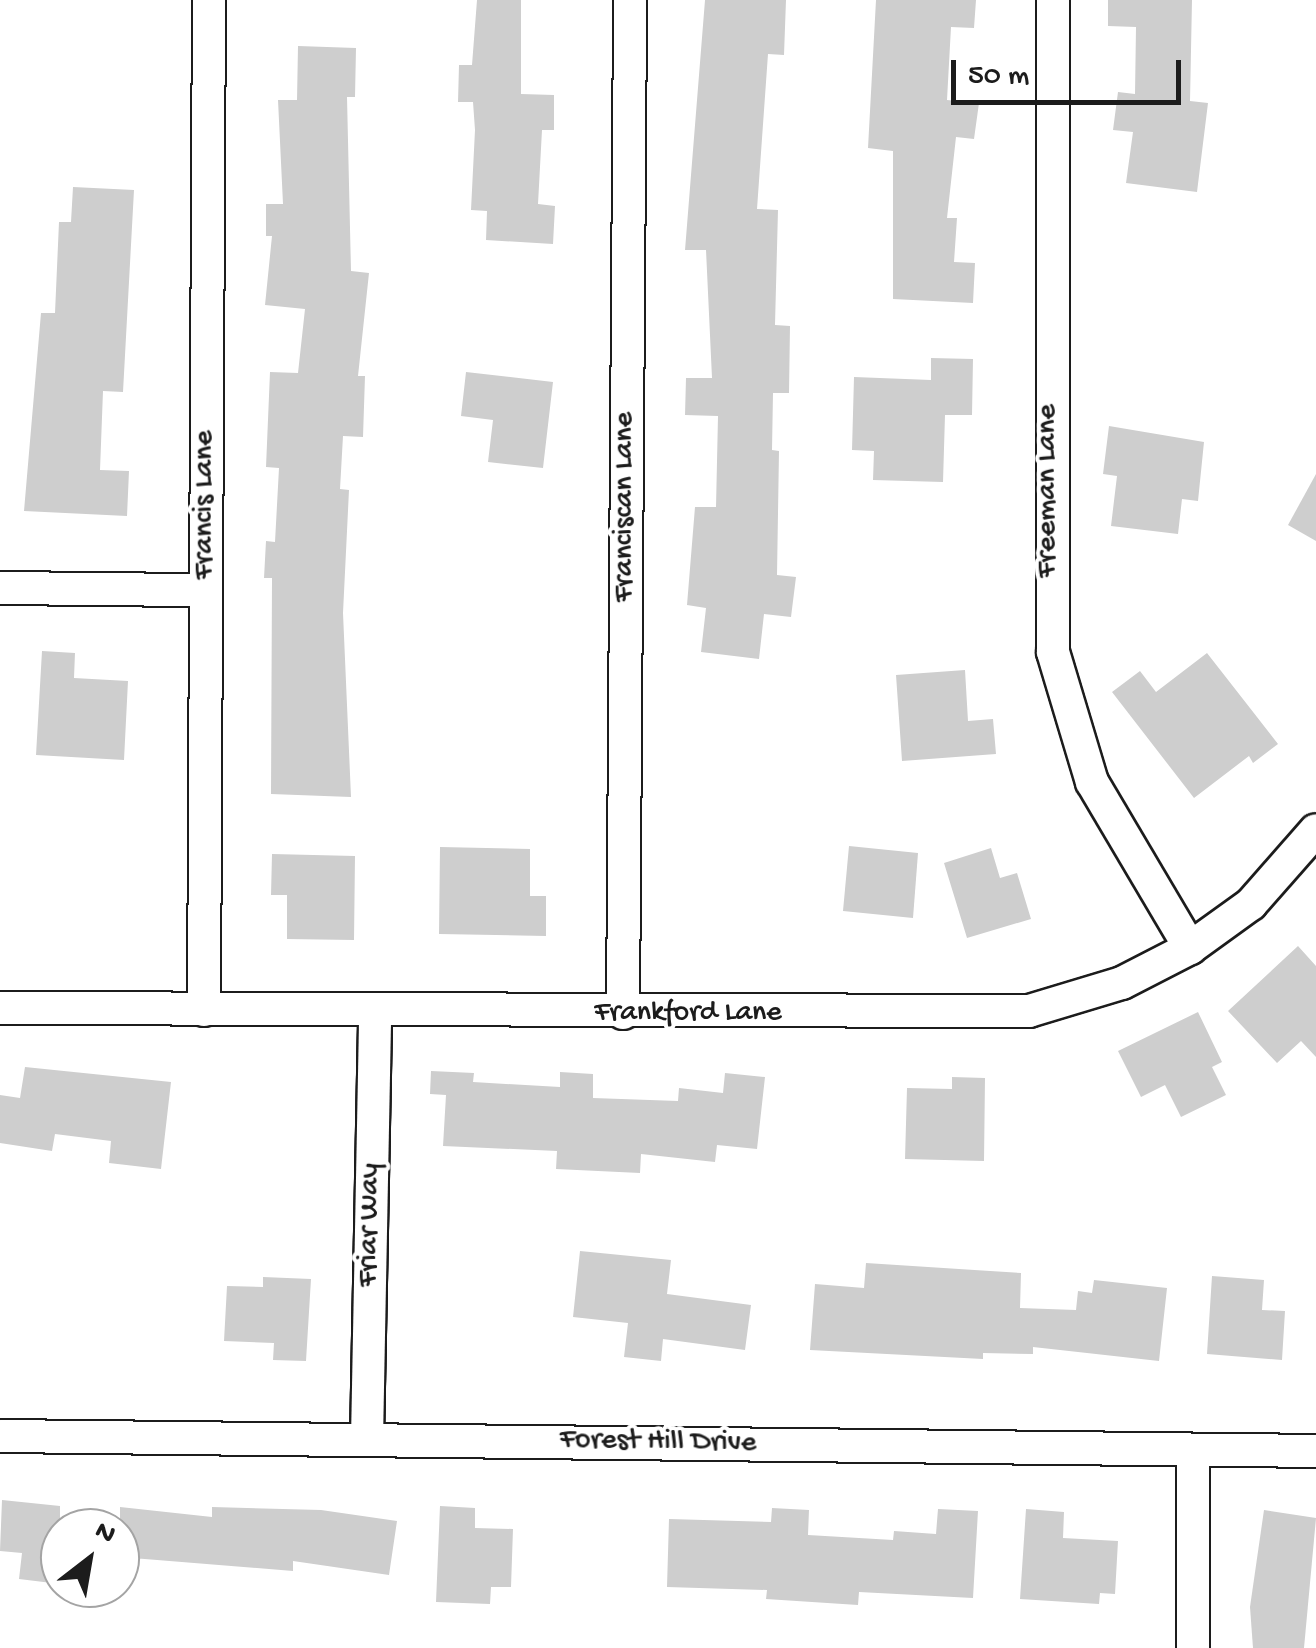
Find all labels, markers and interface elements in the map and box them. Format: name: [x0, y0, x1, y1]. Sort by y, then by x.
scale bar: [956, 40, 1186, 102]
text: 50 m: [968, 60, 1029, 95]
street label: Freeman Lane: [1031, 404, 1067, 578]
street label: Franciscan Lane: [608, 412, 644, 602]
street label: Francis Lane: [188, 430, 224, 580]
street label: Frankford Lane: [594, 996, 782, 1032]
street label: Friar Way: [352, 1163, 390, 1287]
street label: Forest Hill Drive: [559, 1423, 757, 1463]
north arrow: [40, 1508, 140, 1608]
text: N: [88, 1515, 121, 1552]

